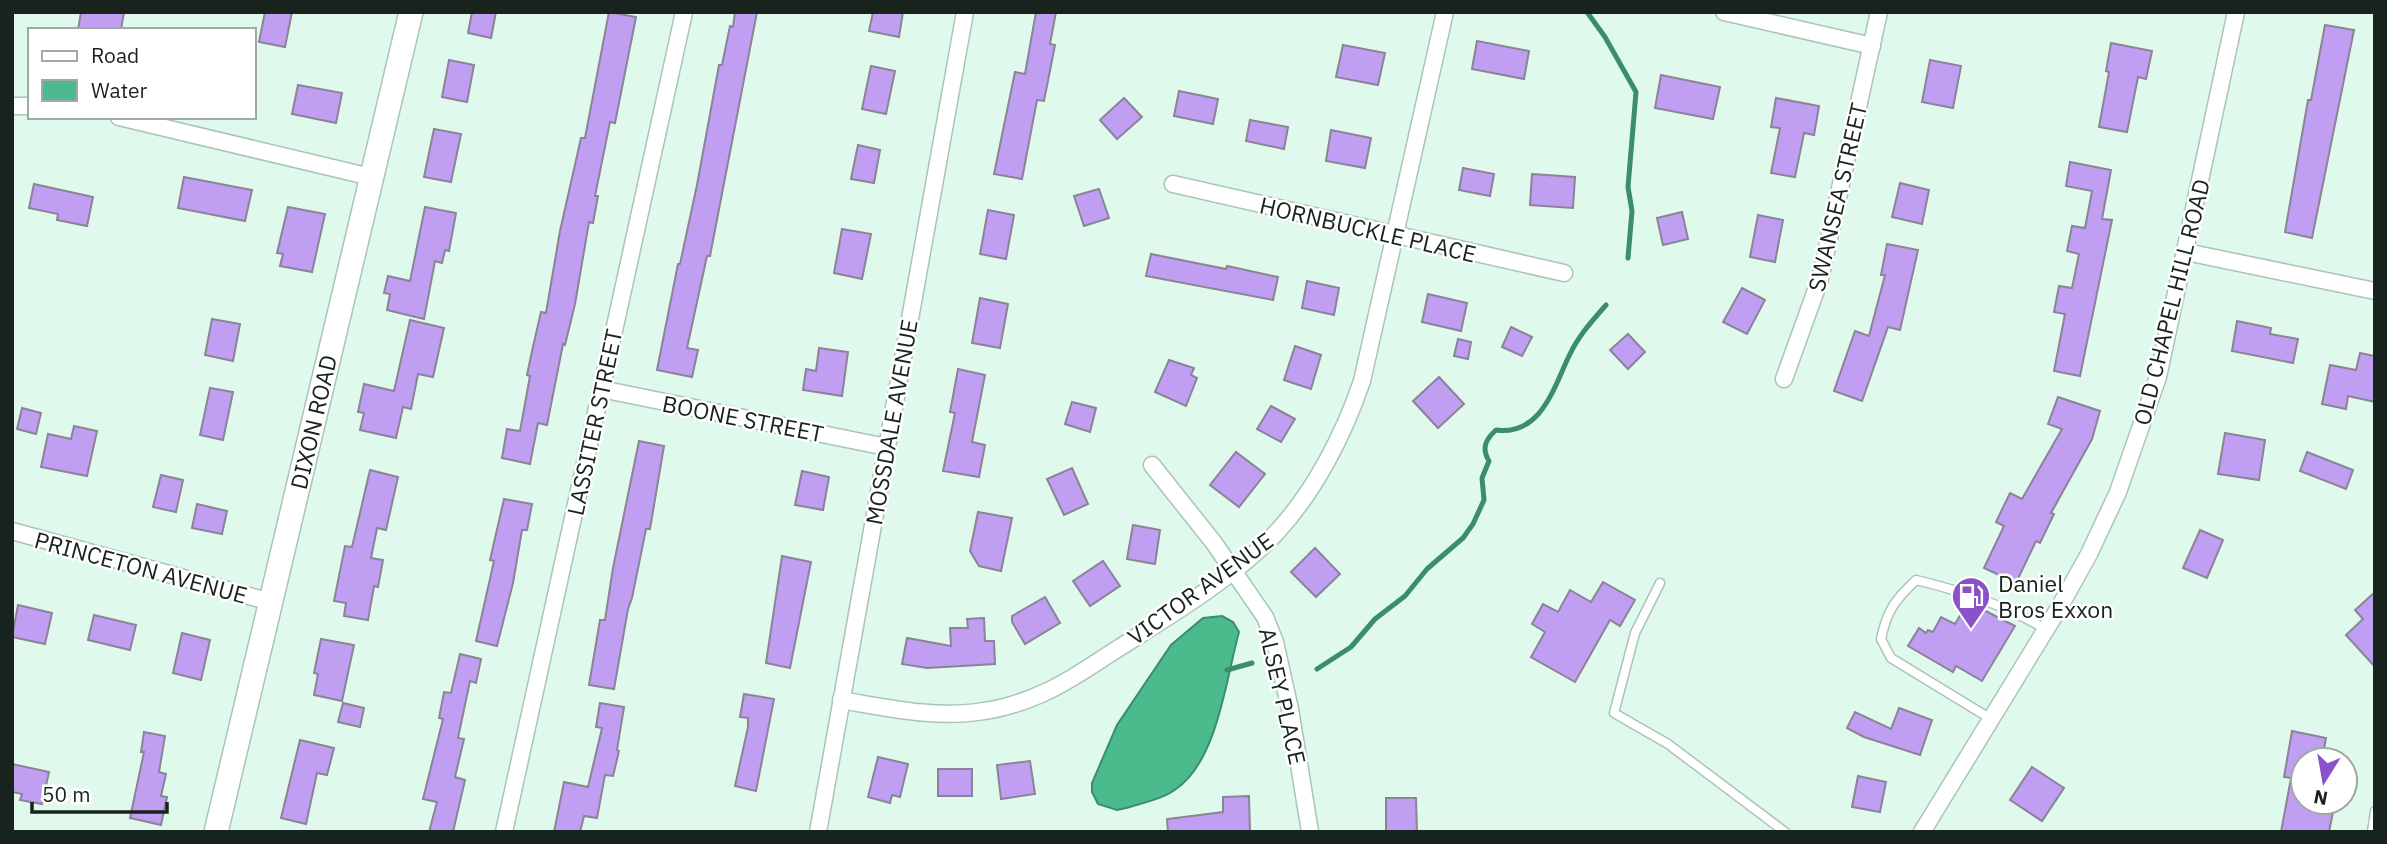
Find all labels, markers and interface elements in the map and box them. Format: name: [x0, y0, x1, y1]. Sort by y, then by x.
legend: [28, 28, 256, 119]
text: Road: [91, 41, 139, 69]
text: Water: [91, 76, 148, 104]
street label: SWANSEA STREET: [1801, 100, 1873, 294]
street label: OLD CHAPEL HILL ROAD: [2126, 176, 2216, 428]
street label: HORNBUCKLE PLACE: [1257, 189, 1479, 269]
street label: MOSSDALE AVENUE: [858, 317, 924, 527]
street label: LASSITER STREET: [560, 326, 628, 518]
street label: DIXON ROAD: [283, 352, 343, 492]
street label: BOONE STREET: [660, 388, 826, 448]
street label: PRINCETON AVENUE: [31, 524, 251, 610]
street label: VICTOR AVENUE: [1121, 525, 1279, 651]
place label: Daniel Bros Exxon: [1998, 568, 2113, 624]
fuel station icon: Daniel Bros Exxon: [1950, 575, 1992, 630]
street label: ALSEY PLACE: [1253, 625, 1313, 767]
north arrow: [2289, 746, 2359, 816]
scale bar: [32, 770, 166, 814]
text: 50 m: [42, 780, 91, 808]
text: N: [2312, 785, 2330, 811]

